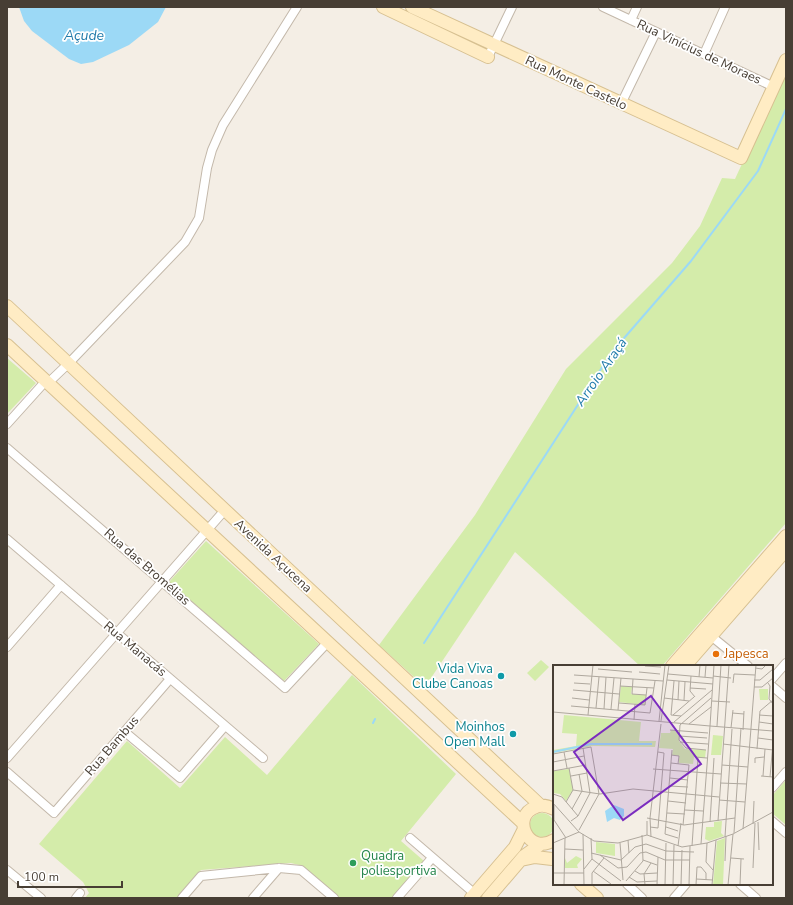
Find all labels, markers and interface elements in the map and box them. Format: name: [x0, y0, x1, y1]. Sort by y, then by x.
street label: Rua Vinícius de Moraes: [634, 15, 764, 89]
water label: Açude: [63, 26, 105, 45]
street label: Rua Monte Castelo: [522, 51, 630, 115]
water label: Arroio Araçá: [570, 334, 632, 411]
street label: Avenida Açucena: [230, 515, 316, 597]
street label: Rua das Bromélias: [100, 524, 194, 610]
street label: Rua Manacás: [99, 617, 171, 681]
place label: Japesca: [723, 645, 769, 663]
marker: Japesca: [711, 649, 721, 659]
place label: Vida Viva Clube Canoas: [412, 660, 493, 693]
inset map: [553, 665, 773, 885]
marker: Vida Viva Clube Canoas: [496, 671, 506, 681]
street label: Rua Bambus: [81, 712, 143, 780]
place label: Moinhos Open Mall: [444, 718, 505, 751]
marker: Moinhos Open Mall: [508, 729, 518, 739]
place label: Quadra poliesportiva: [361, 847, 437, 880]
marker: Quadra poliesportiva: [348, 858, 358, 868]
scale bar: [18, 863, 122, 889]
text: 100 m: [24, 869, 59, 885]

